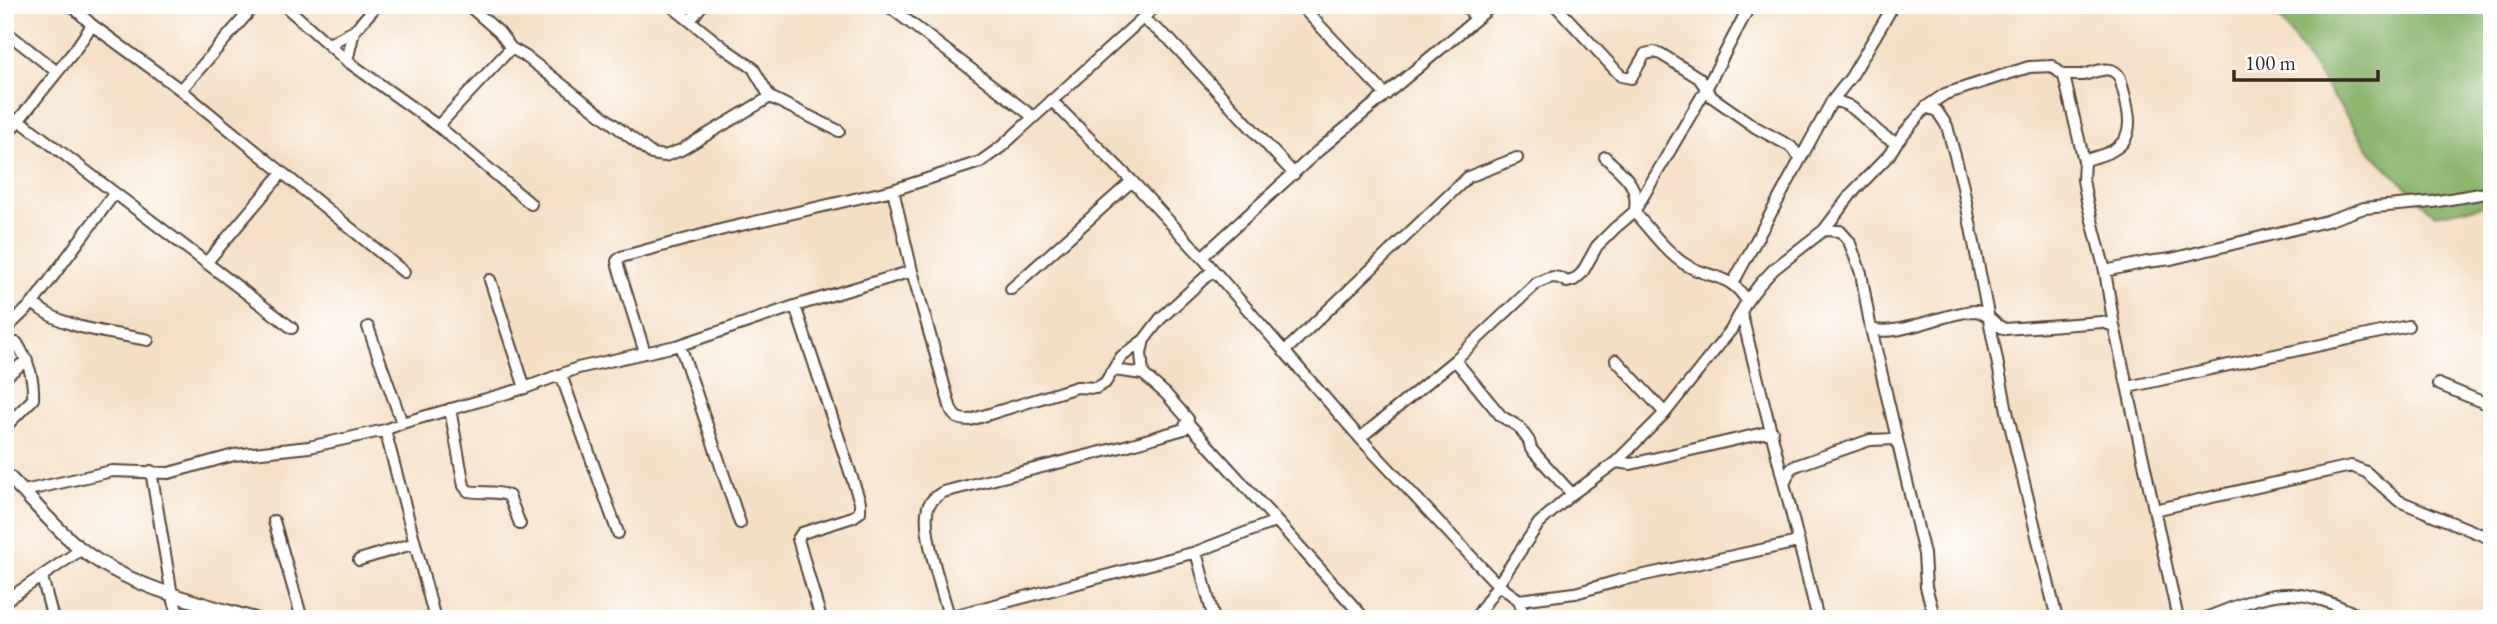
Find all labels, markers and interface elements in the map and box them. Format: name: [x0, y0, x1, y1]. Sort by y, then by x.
scale bar: [2234, 38, 2378, 82]
text: 100 m: [2245, 49, 2296, 76]

